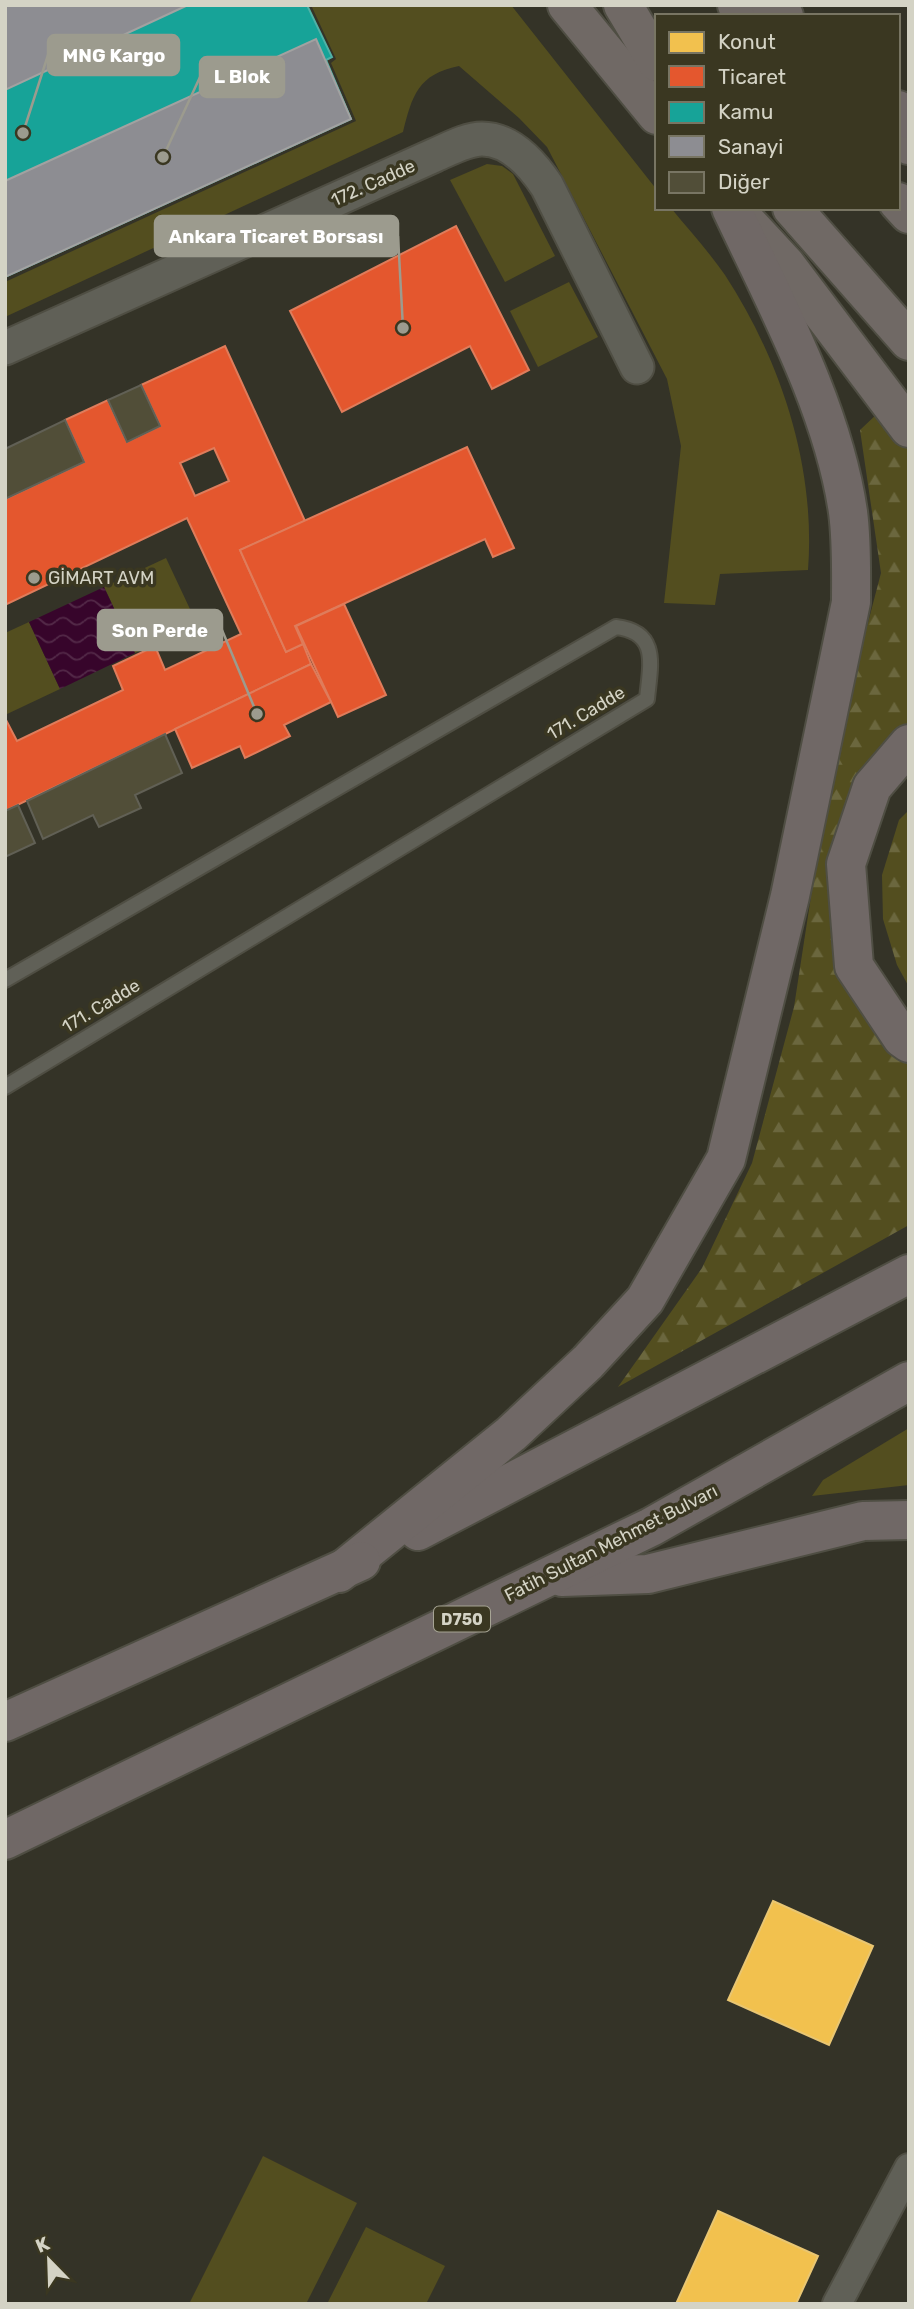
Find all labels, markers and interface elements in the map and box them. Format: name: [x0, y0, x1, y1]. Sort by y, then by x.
legend: [655, 14, 900, 210]
text: Konut: [718, 29, 776, 54]
callout: MNG Kargo: [48, 35, 179, 75]
text: MNG Kargo: [63, 44, 165, 67]
callout: L Blok: [200, 57, 284, 97]
text: Ticaret: [718, 64, 786, 89]
text: L Blok: [214, 65, 270, 88]
text: Kamu: [718, 99, 773, 124]
text: Sanayi: [718, 134, 783, 159]
street label: 172. Cadde: [327, 155, 419, 211]
text: Diğer: [718, 169, 770, 194]
callout: Ankara Ticaret Borsası: [155, 216, 398, 256]
text: Ankara Ticaret Borsası: [169, 225, 383, 248]
place label: GİMART AVM: [48, 567, 154, 589]
marker: GİMART AVM: [26, 570, 42, 586]
callout: Son Perde: [98, 610, 222, 650]
text: Son Perde: [112, 619, 208, 642]
street label: 171. Cadde: [543, 681, 629, 745]
street label: 171. Cadde: [58, 974, 144, 1038]
street label: Fatih Sultan Mehmet Bulvarı: [501, 1480, 721, 1606]
road number: D750: [434, 1606, 490, 1632]
north arrow: [14, 2225, 84, 2295]
text: K: [32, 2232, 53, 2258]

